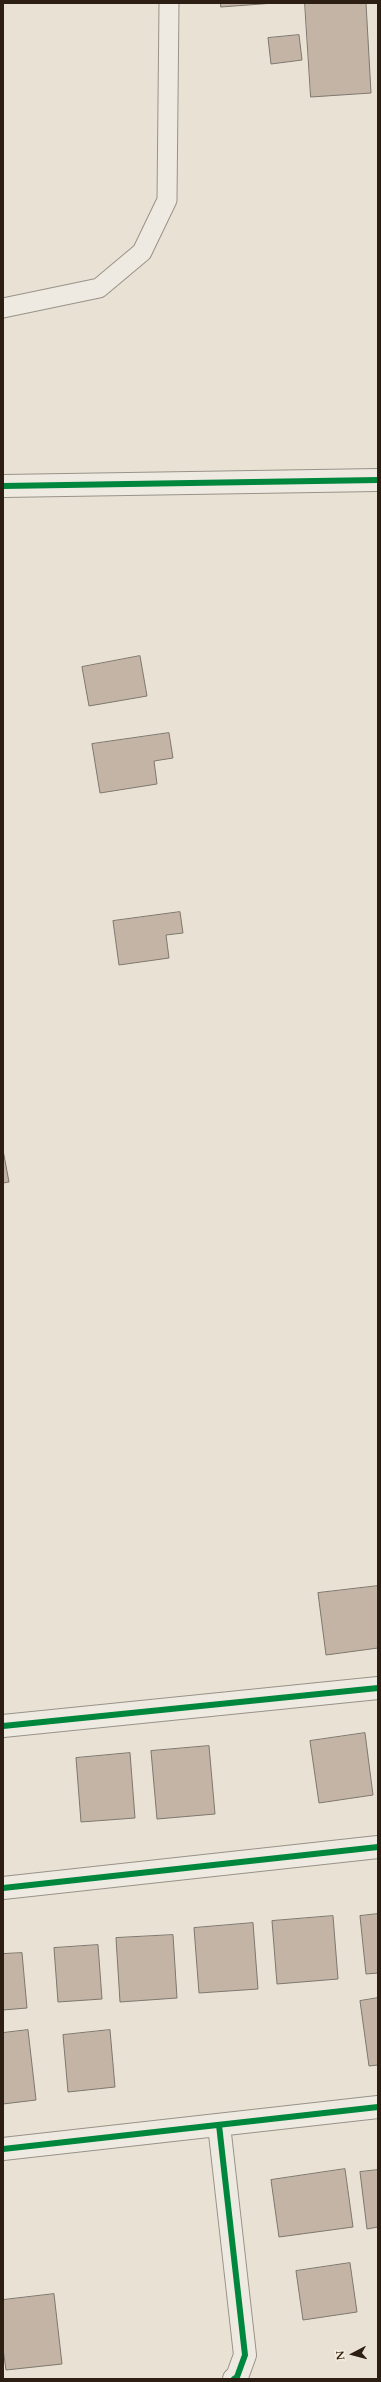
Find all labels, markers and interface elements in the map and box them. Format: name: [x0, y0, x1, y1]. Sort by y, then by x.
north arrow: [333, 2334, 373, 2374]
text: N: [333, 2350, 349, 2361]

